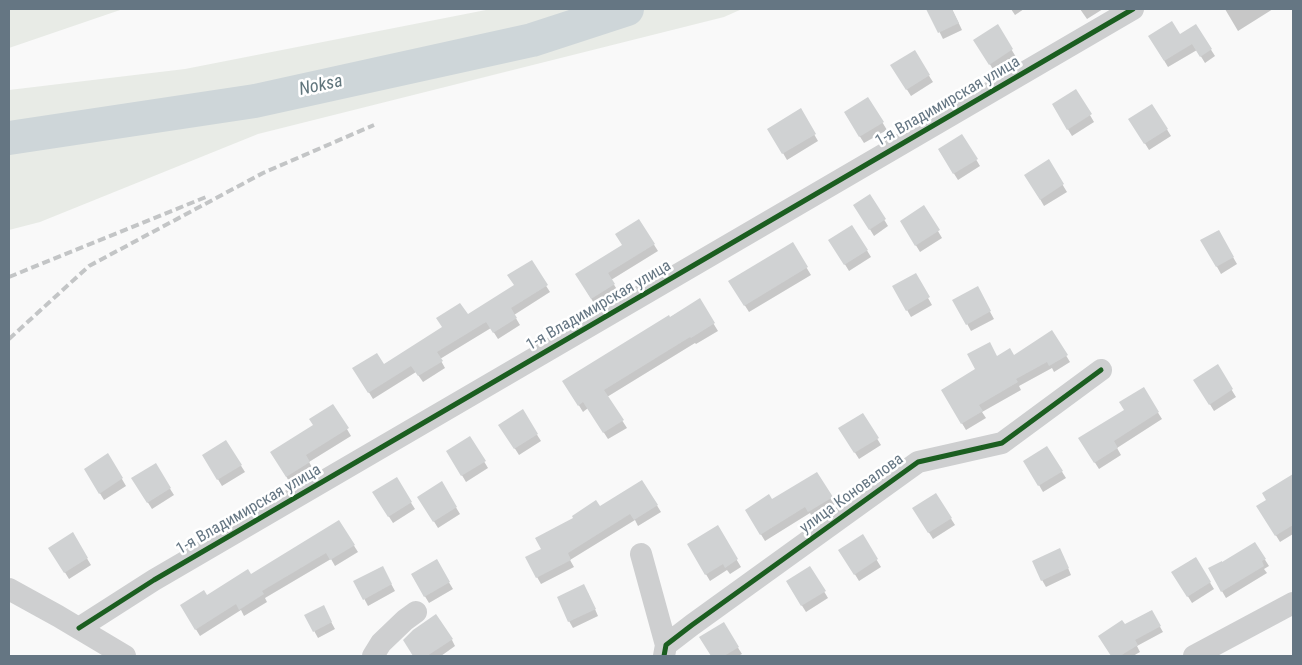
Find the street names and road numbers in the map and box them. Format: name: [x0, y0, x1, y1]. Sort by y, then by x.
street label: 1-я Владимирская улица: [872, 53, 1024, 151]
street label: 1-я Владимирская улица: [523, 257, 675, 355]
street label: улица Коновалова: [797, 450, 907, 538]
street label: 1-я Владимирская улица: [173, 461, 325, 559]

